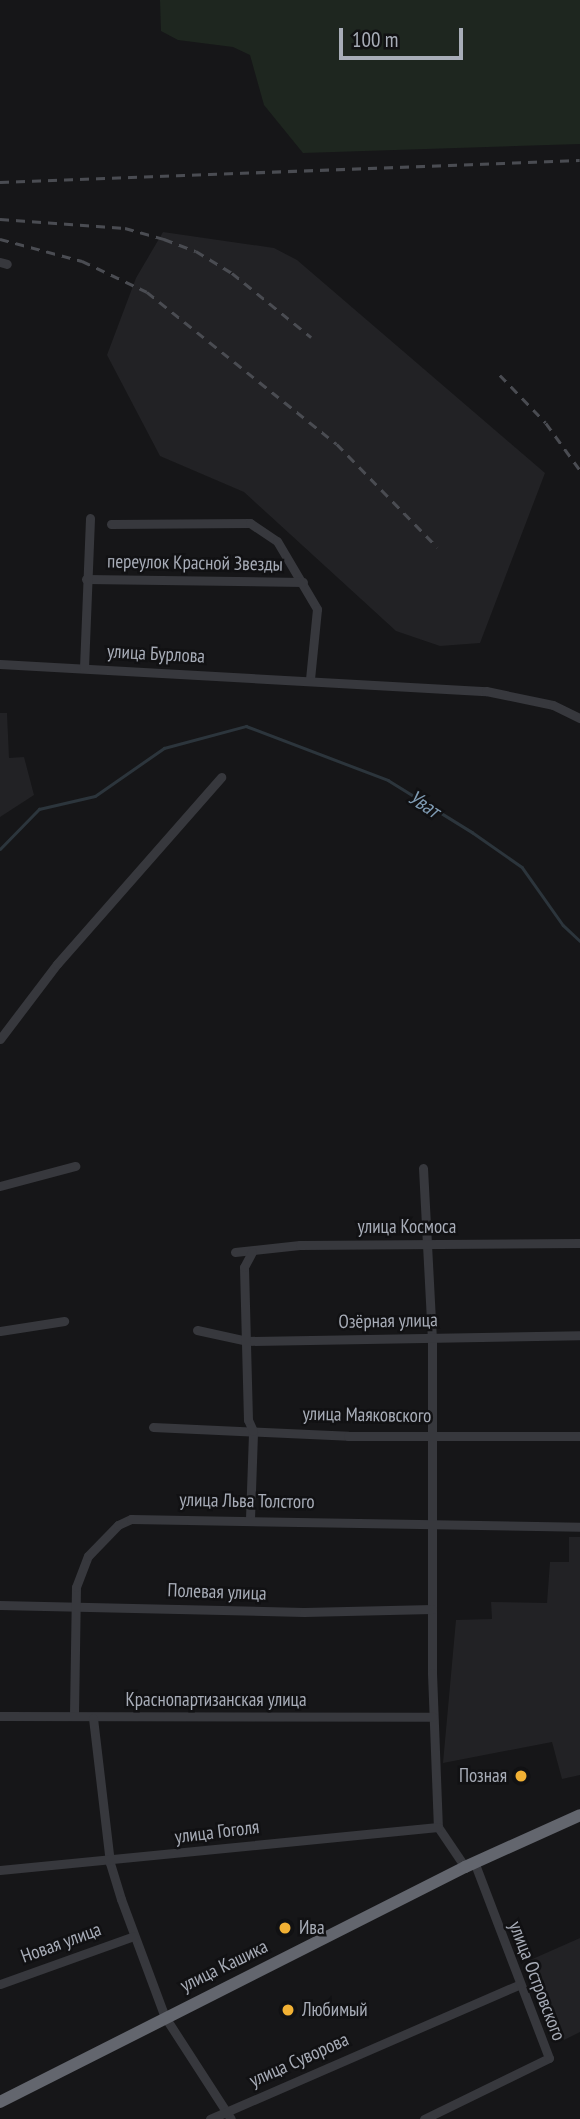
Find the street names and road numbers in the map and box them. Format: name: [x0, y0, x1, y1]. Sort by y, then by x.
street label: переулок Красной Звезды: [107, 550, 283, 576]
street label: улица Бурлова: [106, 640, 206, 668]
street label: улица Космоса: [358, 1216, 456, 1238]
street label: Озёрная улица: [338, 1309, 438, 1333]
street label: улица Маяковского: [302, 1402, 432, 1428]
street label: улица Льва Толстого: [179, 1488, 315, 1514]
street label: Полевая улица: [167, 1579, 267, 1605]
street label: Краснопартизанская улица: [125, 1689, 307, 1711]
street label: улица Гоголя: [173, 1816, 261, 1848]
street label: Новая улица: [18, 1918, 104, 1968]
street label: улица Островского: [504, 1918, 570, 2044]
street label: улица Кашика: [177, 1935, 271, 1997]
street label: улица Суворова: [246, 2028, 352, 2092]

